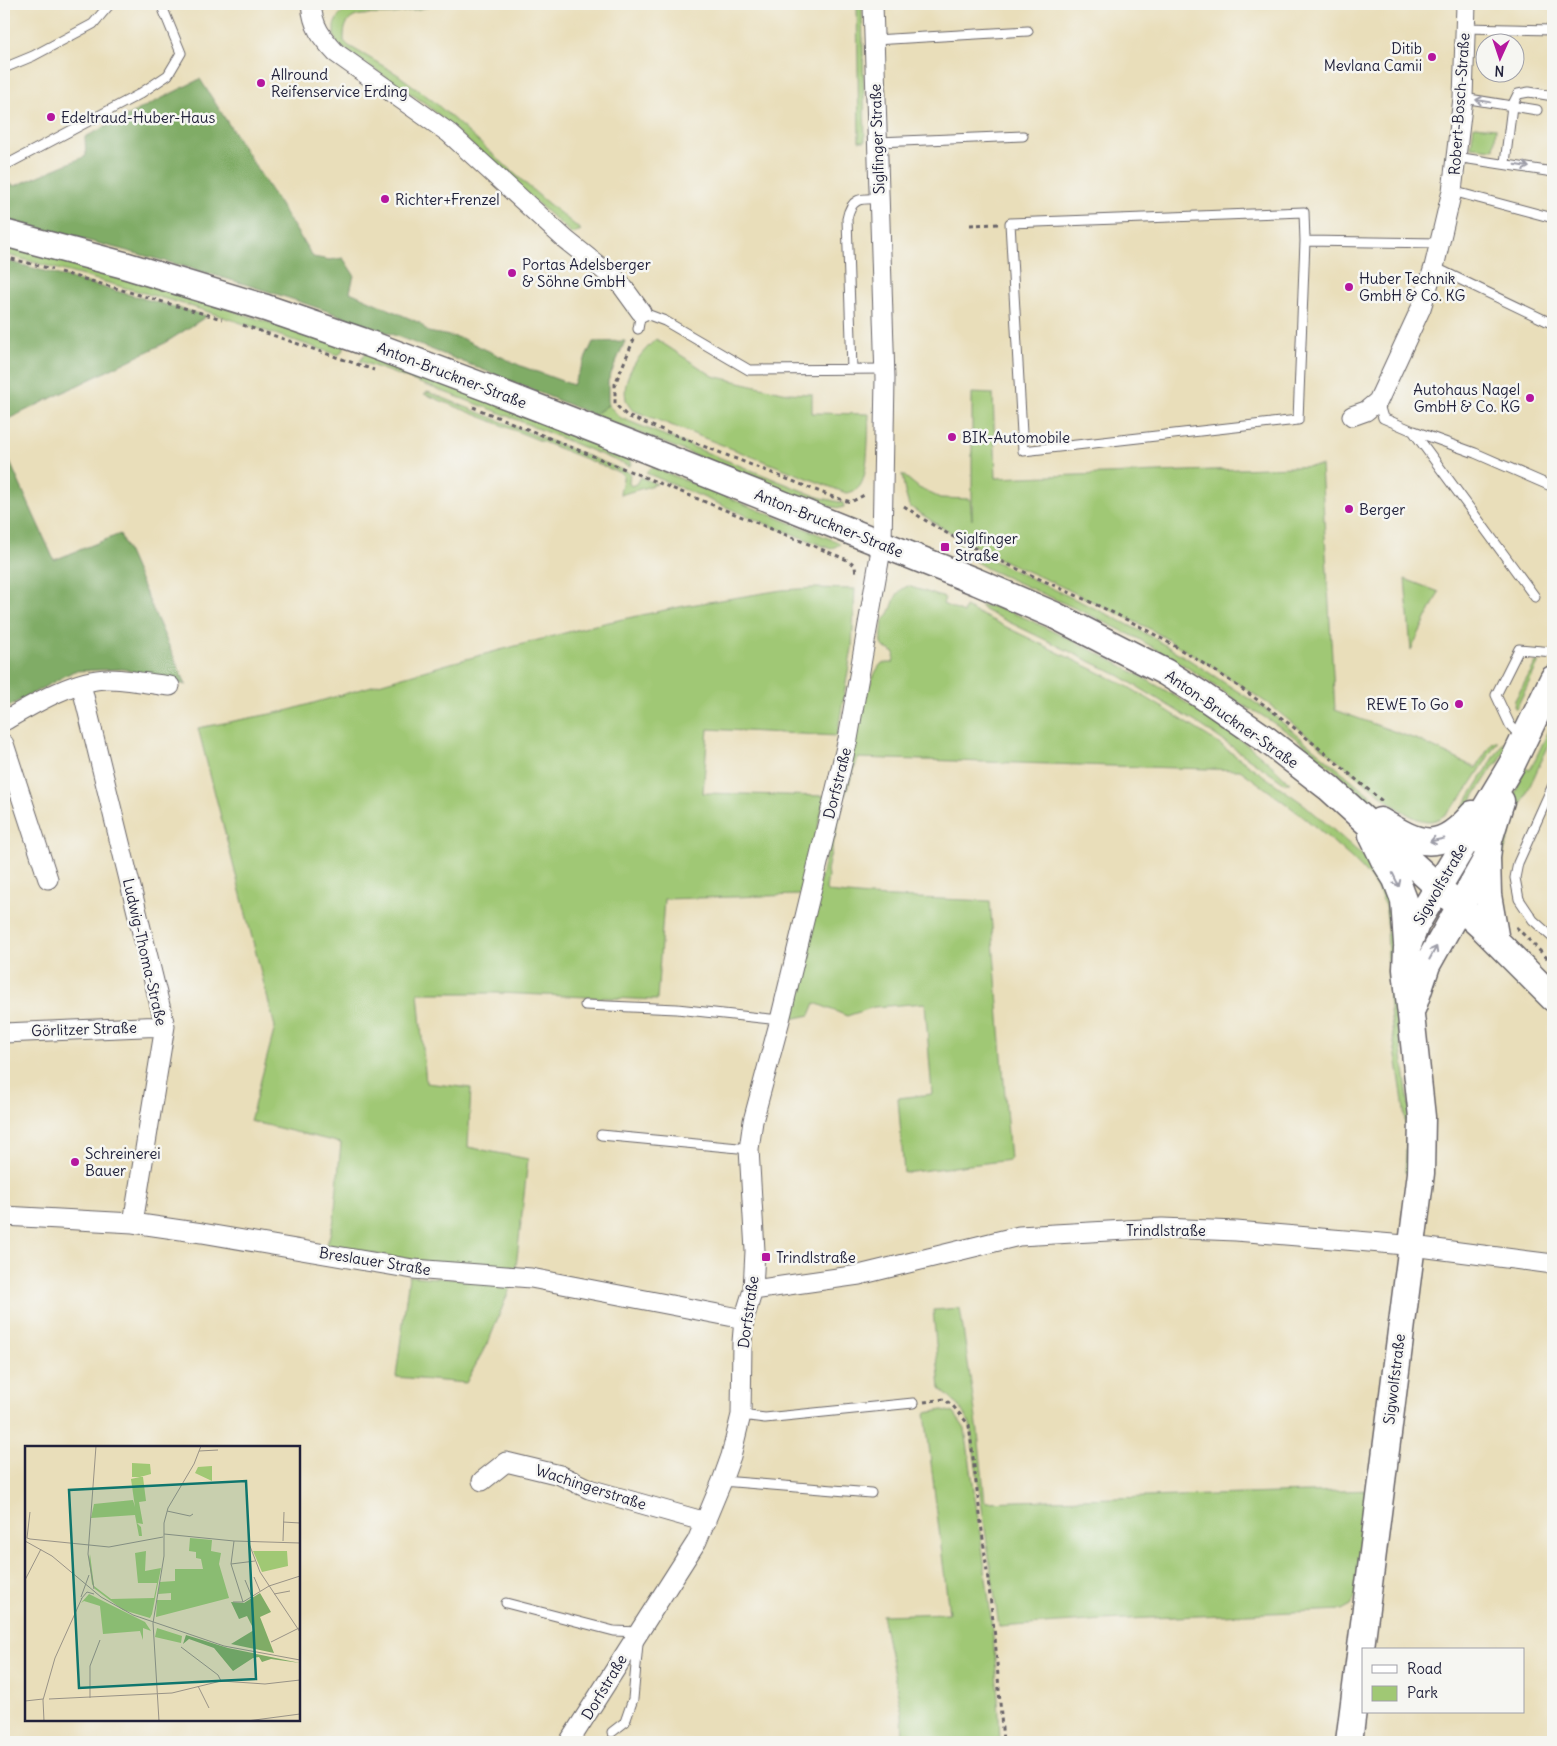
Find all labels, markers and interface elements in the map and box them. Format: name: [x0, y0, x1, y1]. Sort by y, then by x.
street label: Robert-Bosch-Straße: [1445, 32, 1473, 176]
north arrow: [1474, 32, 1524, 82]
place label: Ditib Mevlana Camii: [1324, 39, 1422, 75]
marker: Ditib Mevlana Camii: [1426, 51, 1438, 63]
text: N: [1494, 62, 1505, 80]
place label: Allround Reifenservice Erding: [271, 65, 408, 101]
marker: Allround Reifenservice Erding: [255, 77, 267, 89]
street label: Siglfinger Straße: [866, 83, 888, 195]
one-way arrow: [1475, 96, 1491, 106]
place label: Edeltraud-Huber-Haus: [61, 108, 216, 127]
marker: Edeltraud-Huber-Haus: [45, 111, 57, 123]
one-way arrow: [1514, 162, 1530, 172]
place label: Richter+Frenzel: [395, 190, 500, 209]
marker: Richter+Frenzel: [379, 193, 391, 205]
place label: Portas Adelsberger & Söhne GmbH: [522, 255, 651, 291]
marker: Portas Adelsberger & Söhne GmbH: [506, 267, 518, 279]
place label: Huber Technik GmbH & Co. KG: [1359, 269, 1465, 305]
marker: Huber Technik GmbH & Co. KG: [1343, 281, 1355, 293]
street label: Anton-Bruckner-Straße: [375, 338, 529, 412]
place label: Autohaus Nagel GmbH & Co. KG: [1413, 380, 1520, 416]
marker: Autohaus Nagel GmbH & Co. KG: [1524, 392, 1536, 404]
place label: BIK-Automobile: [962, 428, 1070, 447]
marker: BIK-Automobile: [946, 431, 958, 443]
street label: Anton-Bruckner-Straße: [752, 485, 906, 561]
place label: Berger: [1359, 500, 1405, 519]
marker: Berger: [1343, 503, 1355, 515]
place label: Siglfinger Straße: [955, 529, 1018, 565]
marker: Siglfinger Straße: [939, 541, 951, 553]
street label: Anton-Bruckner-Straße: [1162, 666, 1302, 772]
place label: REWE To Go: [1366, 695, 1449, 714]
marker: REWE To Go: [1453, 698, 1465, 710]
street label: Dorfstraße: [819, 745, 855, 821]
one-way arrow: [1430, 836, 1446, 845]
street label: Sigwolfstraße: [1409, 840, 1471, 928]
one-way arrow: [1391, 872, 1401, 887]
street label: Ludwig-Thoma-Straße: [119, 876, 171, 1028]
one-way arrow: [1429, 946, 1439, 961]
street label: Görlitzer Straße: [31, 1018, 137, 1040]
place label: Schreinerei Bauer: [85, 1144, 161, 1180]
marker: Schreinerei Bauer: [69, 1156, 81, 1168]
street label: Trindlstraße: [1126, 1221, 1206, 1240]
street label: Breslauer Straße: [318, 1243, 432, 1279]
place label: Trindlstraße: [776, 1248, 856, 1267]
marker: Trindlstraße: [760, 1251, 772, 1263]
street label: Dorfstraße: [734, 1275, 762, 1349]
street label: Sigwolfstraße: [1379, 1333, 1409, 1425]
inset map: [25, 1446, 300, 1721]
street label: Wachingerstraße: [533, 1460, 649, 1514]
legend: [1362, 1648, 1524, 1714]
street label: Dorfstraße: [577, 1651, 631, 1723]
text: Road: [1407, 1659, 1442, 1678]
text: Park: [1407, 1683, 1438, 1702]

